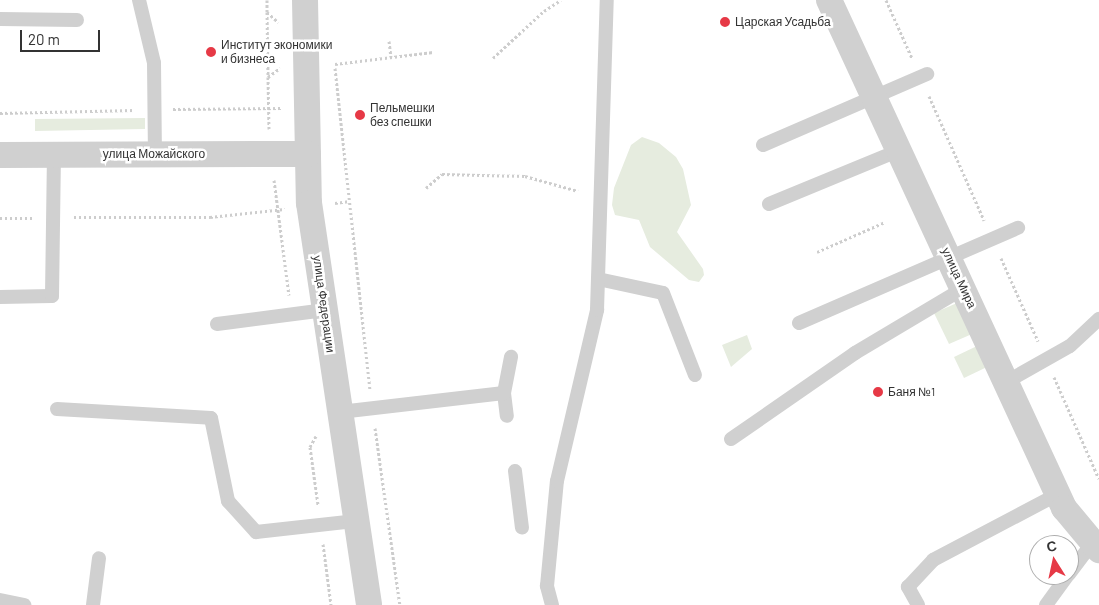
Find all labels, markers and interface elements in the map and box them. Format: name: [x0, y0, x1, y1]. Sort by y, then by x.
place label: Царская Усадьба: [735, 15, 831, 29]
marker: Царская Усадьба: [719, 16, 731, 28]
scale bar: [22, 20, 102, 52]
text: 20 m: [28, 30, 60, 48]
place label: Институт экономики и бизнеса: [221, 38, 332, 66]
marker: Институт экономики и бизнеса: [205, 46, 217, 58]
place label: Пельмешки без спешки: [370, 101, 435, 129]
marker: Пельмешки без спешки: [354, 109, 366, 121]
street label: улица Можайского: [103, 147, 205, 161]
street label: улица Мира: [939, 245, 979, 311]
street label: улица Федерации: [310, 254, 338, 354]
place label: Баня №1: [888, 385, 935, 399]
marker: Баня №1: [872, 386, 884, 398]
north arrow: [1029, 535, 1079, 585]
text: С: [1045, 536, 1058, 555]

